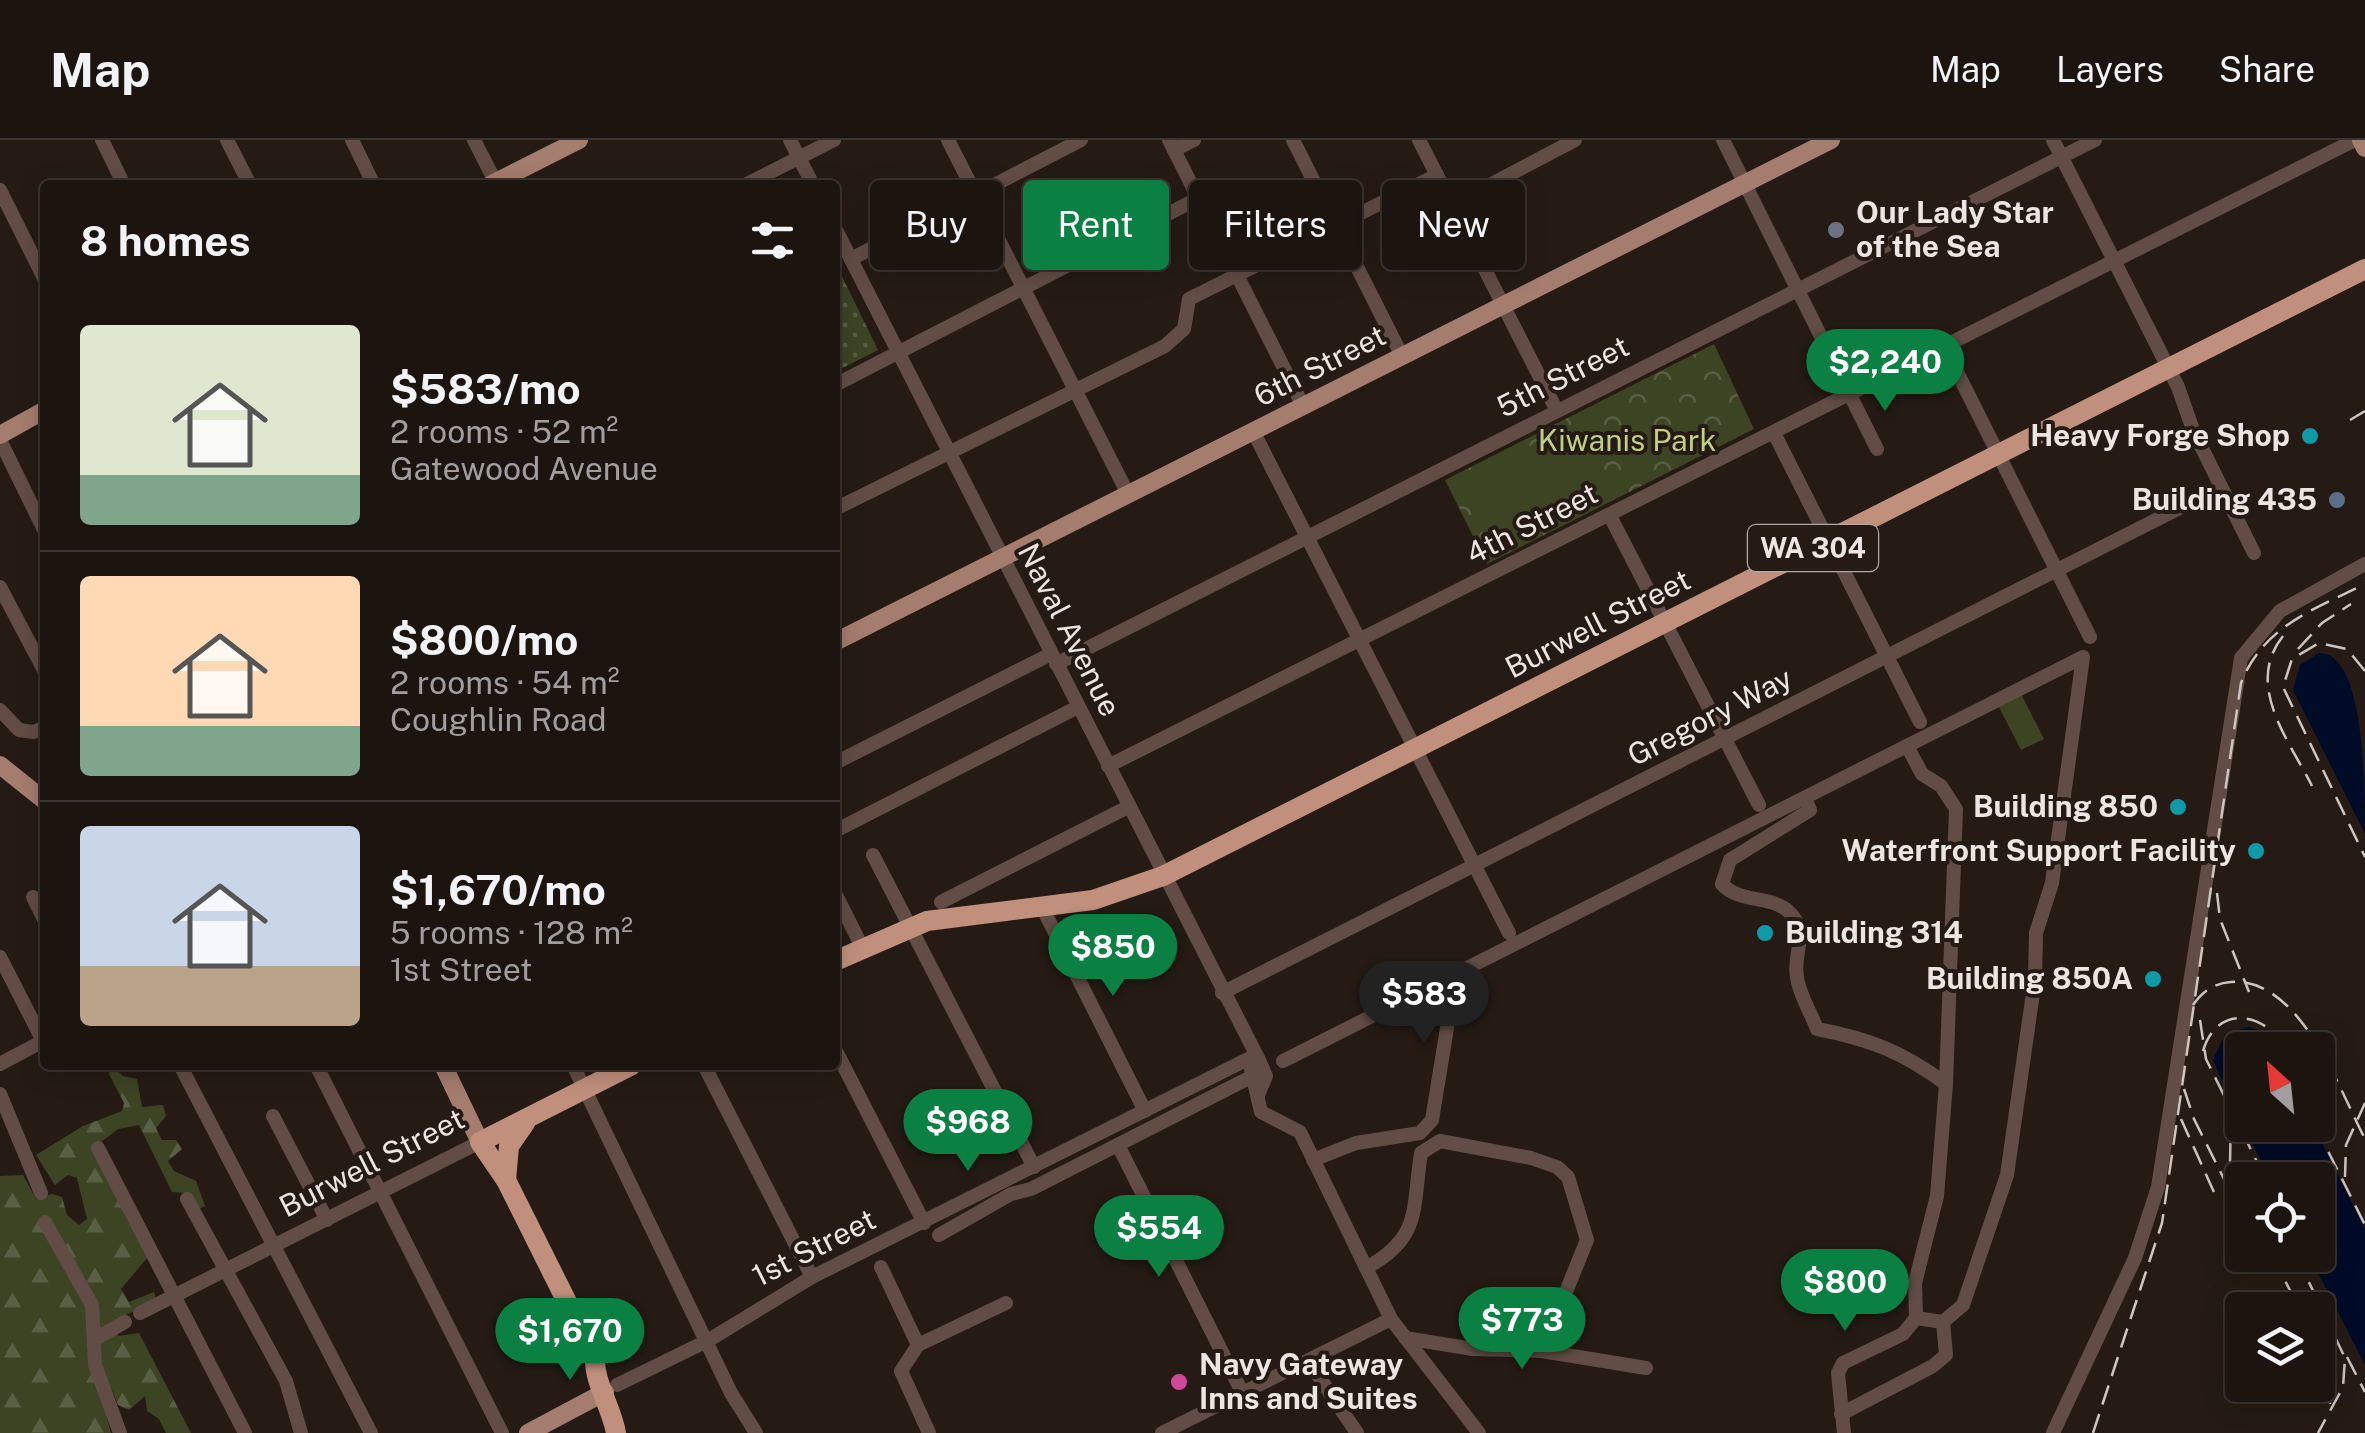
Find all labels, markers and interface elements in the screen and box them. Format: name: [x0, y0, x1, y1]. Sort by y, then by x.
text: Map: [50, 41, 150, 98]
text: Map: [1930, 49, 2001, 90]
text: Layers: [2056, 49, 2164, 90]
text: Share: [2219, 49, 2315, 90]
chip: Buy: [870, 180, 1003, 270]
chip: Rent: [1023, 180, 1169, 270]
chip: Filters: [1189, 180, 1362, 270]
chip: New: [1382, 180, 1525, 270]
place label: Our Lady Star of the Sea: [1856, 194, 2054, 264]
icon: filters: [745, 213, 800, 268]
text: 8 homes: [80, 216, 251, 265]
marker: Our Lady Star of the Sea: [1825, 219, 1847, 241]
street label: 6th Street: [1248, 317, 1391, 414]
street label: 5th Street: [1491, 328, 1634, 425]
pin: $2,240: [1804, 329, 1966, 414]
text: $2,240: [1828, 343, 1942, 380]
text: $583/mo: [390, 364, 581, 413]
icon: home: [160, 365, 280, 485]
text: 2 rooms · 52 m²: [390, 413, 618, 450]
place label: Heavy Forge Shop: [2030, 417, 2290, 453]
park label: Kiwanis Park: [1538, 422, 1716, 458]
marker: Heavy Forge Shop: [2299, 425, 2321, 447]
text: Gatewood Avenue: [390, 450, 658, 487]
street label: 4th Street: [1460, 475, 1603, 572]
place label: Building 435: [2132, 481, 2317, 517]
marker: Building 435: [2326, 489, 2348, 511]
road number: WA 304: [1748, 525, 1878, 571]
street label: Naval Avenue: [1011, 537, 1129, 722]
street label: Burwell Street: [1499, 561, 1696, 685]
text: $800/mo: [390, 615, 578, 664]
icon: home: [160, 616, 280, 736]
street label: Gregory Way: [1621, 659, 1798, 773]
text: 2 rooms · 54 m²: [390, 664, 619, 701]
text: Coughlin Road: [390, 701, 607, 738]
place label: Building 850: [1973, 788, 2158, 824]
marker: Building 850: [2167, 796, 2189, 818]
place label: Waterfront Support Facility: [1841, 832, 2236, 868]
marker: Waterfront Support Facility: [2245, 840, 2267, 862]
text: $1,670/mo: [390, 865, 606, 914]
icon: home: [160, 866, 280, 986]
text: 5 rooms · 128 m²: [390, 914, 633, 951]
pin: $850: [1054, 914, 1172, 999]
place label: Building 314: [1785, 914, 1963, 950]
marker: Building 314: [1754, 922, 1776, 944]
text: $850: [1070, 928, 1156, 965]
text: 1st Street: [390, 951, 533, 988]
place label: Building 850A: [1926, 960, 2133, 996]
pin: $583: [1365, 961, 1483, 1046]
marker: Building 850A: [2142, 968, 2164, 990]
text: $583: [1381, 975, 1467, 1012]
north arrow: [2225, 1032, 2335, 1142]
map controls: [2225, 1032, 2335, 1402]
pin: $968: [909, 1089, 1027, 1174]
street label: Burwell Street: [273, 1100, 470, 1224]
text: $968: [925, 1103, 1011, 1140]
button: locate: [2225, 1162, 2335, 1272]
pin: $554: [1100, 1195, 1218, 1280]
street label: 1st Street: [746, 1201, 881, 1293]
text: $554: [1116, 1209, 1202, 1246]
pin: $800: [1786, 1249, 1904, 1334]
text: $800: [1803, 1263, 1887, 1300]
pin: $773: [1463, 1287, 1581, 1372]
button: layers: [2225, 1292, 2335, 1402]
pin: $1,670: [489, 1298, 651, 1383]
text: $773: [1480, 1301, 1564, 1338]
text: $1,670: [517, 1312, 623, 1349]
place label: Navy Gateway Inns and Suites: [1199, 1346, 1418, 1416]
marker: Navy Gateway Inns and Suites: [1168, 1371, 1190, 1393]

